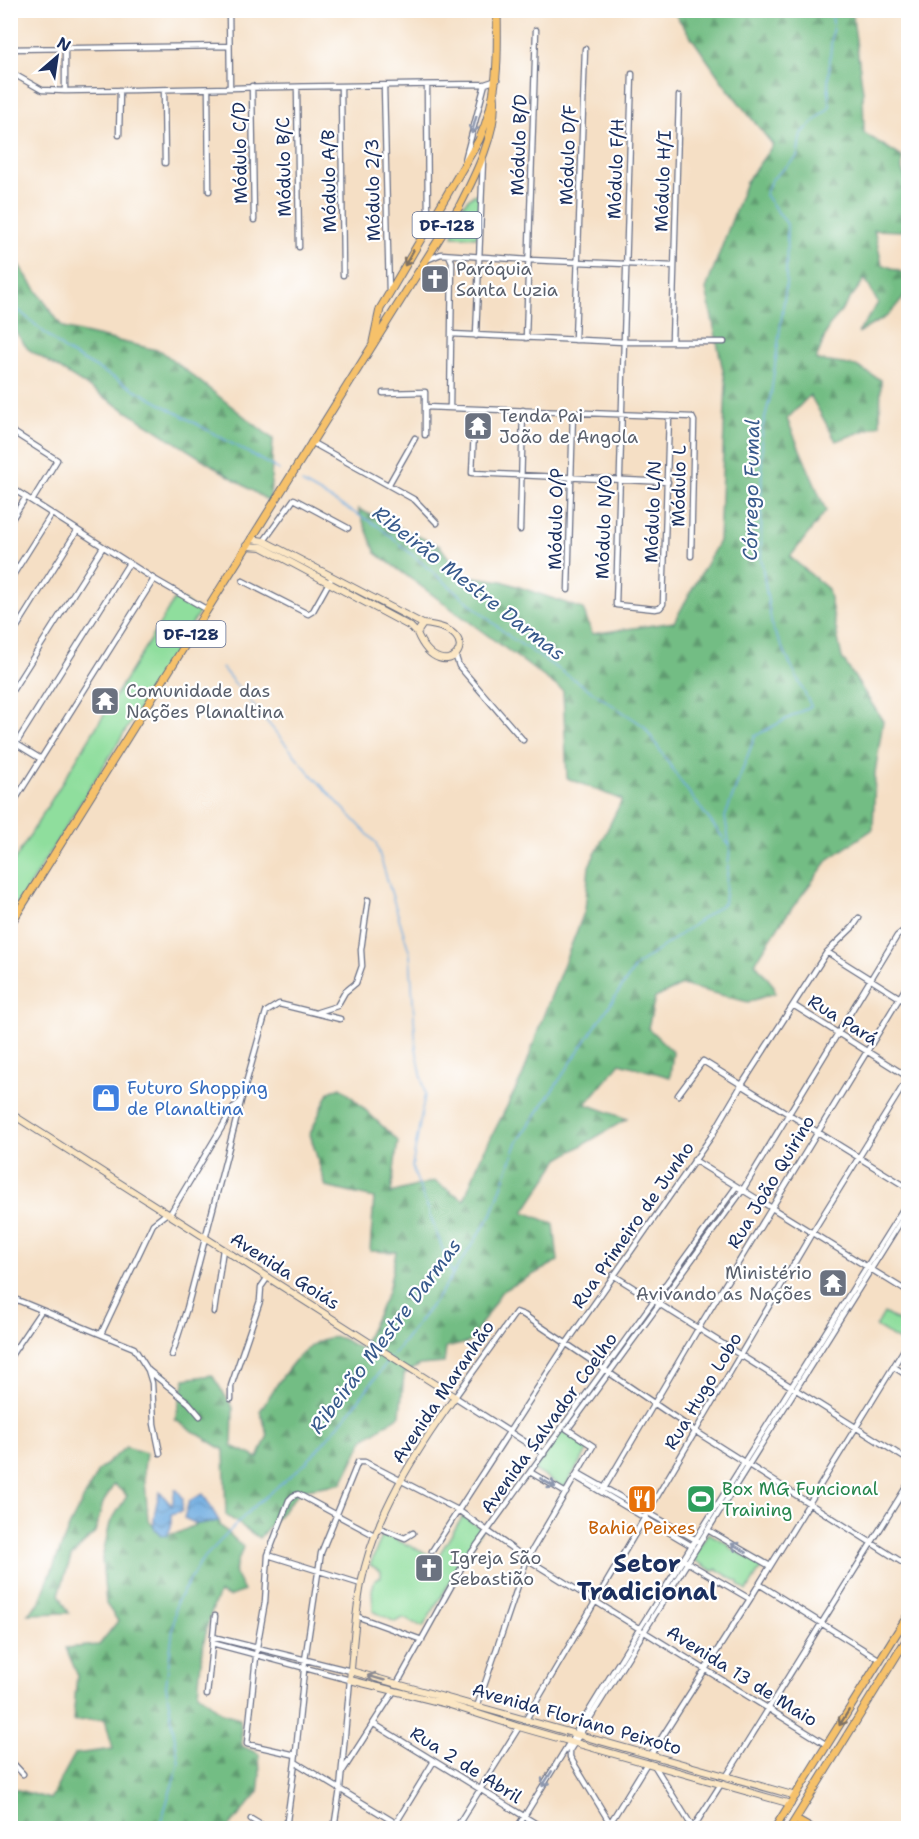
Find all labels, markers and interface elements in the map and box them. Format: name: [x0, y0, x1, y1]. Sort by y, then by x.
north arrow: [27, 27, 87, 87]
text: N: [53, 32, 75, 57]
street label: Módulo B/D: [505, 94, 533, 196]
street label: Módulo C/D: [227, 102, 253, 204]
street label: Módulo D/F: [554, 104, 582, 206]
one-way arrow: [468, 115, 479, 134]
street label: Módulo B/C: [271, 117, 297, 217]
street label: Módulo F/H: [602, 118, 630, 220]
street label: Módulo A/B: [316, 129, 342, 233]
street label: Módulo H/I: [649, 130, 677, 232]
street label: Módulo 2/3: [360, 138, 386, 242]
road number: DF-128: [412, 212, 482, 238]
one-way arrow: [403, 249, 415, 266]
place label: Paróquia Santa Luzia: [456, 257, 558, 302]
church icon: Paróquia Santa Luzia: [419, 263, 451, 295]
place label: Tenda Pai João de Angola: [499, 404, 638, 449]
temple icon: Tenda Pai João de Angola: [462, 410, 494, 442]
water label: Córrego Fumal: [737, 419, 765, 561]
street label: Módulo L: [666, 445, 692, 527]
street label: Módulo L/N: [639, 460, 667, 564]
street label: Módulo O/P: [543, 468, 569, 570]
street label: Módulo N/O: [590, 474, 618, 580]
water label: Ribeirão Mestre Darmas: [367, 500, 571, 666]
road number: DF-128: [156, 621, 225, 647]
place label: Comunidade das Nações Planaltina: [126, 679, 284, 724]
temple icon: Comunidade das Nações Planaltina: [89, 685, 121, 717]
street label: Rua Pará: [803, 989, 883, 1051]
place label: Futuro Shopping de Planaltina: [127, 1076, 268, 1121]
shop icon: Futuro Shopping de Planaltina: [90, 1082, 122, 1114]
street label: Rua João Quirino: [722, 1111, 820, 1253]
street label: Rua Primeiro de Junho: [566, 1137, 700, 1313]
street label: Avenida Goiás: [226, 1227, 344, 1315]
water label: Ribeirão Mestre Darmas: [303, 1233, 467, 1439]
place label: Ministério Avivando as Nações: [636, 1261, 812, 1306]
temple icon: Ministério Avivando as Nações: [817, 1267, 849, 1299]
street label: Avenida Maranhão: [386, 1316, 500, 1468]
street label: Avenida Salvador Coelho: [475, 1328, 623, 1518]
street label: Rua Hugo Lobo: [659, 1328, 747, 1454]
one-way arrow: [539, 1477, 556, 1489]
place label: Box MG Funcional Training: [722, 1477, 879, 1522]
restaurant icon: Bahia Peixes: [626, 1483, 658, 1515]
sports icon: Box MG Funcional Training: [685, 1483, 717, 1515]
place label: Bahia Peixes: [588, 1516, 696, 1540]
one-way arrow: [731, 1542, 748, 1554]
place label: Igreja São Sebastião: [450, 1546, 541, 1591]
district label: Setor Tradicional: [577, 1548, 717, 1608]
church icon: Igreja São Sebastião: [413, 1552, 445, 1584]
street label: Avenida 13 de Maio: [662, 1620, 822, 1732]
one-way arrow: [366, 1672, 385, 1683]
street label: Avenida Floriano Peixoto: [469, 1678, 685, 1760]
one-way arrow: [837, 1709, 849, 1726]
street label: Rua 2 de Abril: [405, 1721, 527, 1809]
one-way arrow: [540, 1770, 552, 1787]

